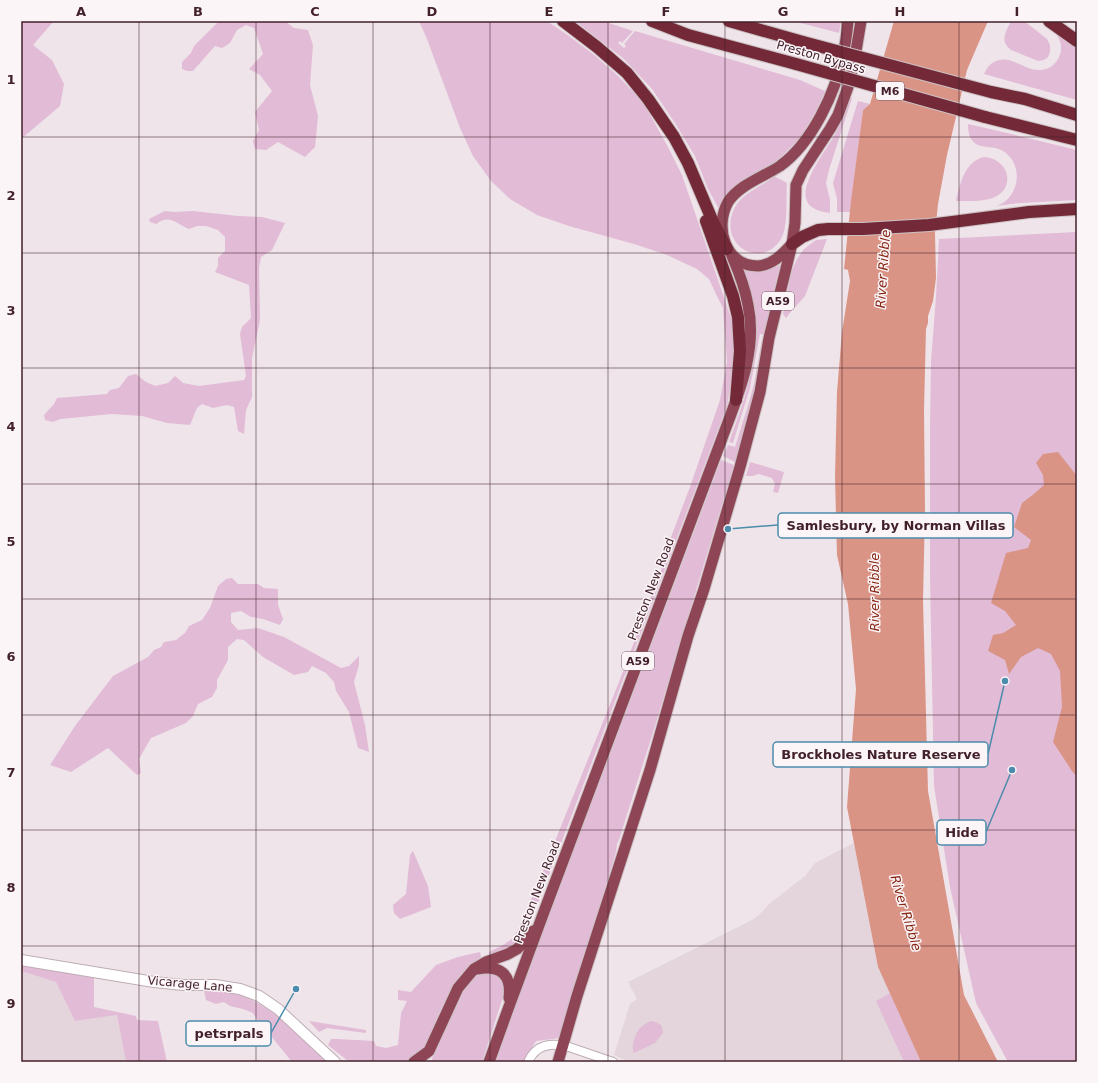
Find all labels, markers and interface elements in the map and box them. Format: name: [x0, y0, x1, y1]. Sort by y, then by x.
text: A: [76, 4, 86, 19]
text: B: [193, 4, 203, 19]
text: C: [310, 4, 320, 19]
text: D: [427, 4, 438, 19]
text: E: [545, 4, 553, 19]
text: F: [662, 4, 670, 19]
text: G: [778, 4, 788, 19]
text: H: [895, 4, 905, 19]
text: I: [1015, 4, 1019, 19]
street label: Preston Bypass: [775, 38, 867, 76]
text: 1: [6, 72, 16, 87]
road number: M6: [876, 82, 904, 100]
text: 2: [6, 188, 16, 203]
water label: River Ribble: [873, 229, 893, 309]
road number: A59: [762, 292, 794, 310]
text: 3: [6, 303, 16, 318]
text: 4: [6, 419, 16, 434]
callout: Samlesbury, by Norman Villas: [778, 513, 1013, 538]
text: Samlesbury, by Norman Villas: [787, 518, 1006, 533]
text: 5: [6, 534, 16, 549]
street label: Preston New Road: [625, 536, 677, 642]
water label: River Ribble: [867, 553, 882, 631]
text: 6: [6, 649, 16, 664]
road number: A59: [622, 652, 654, 670]
callout: Brockholes Nature Reserve: [773, 742, 988, 767]
text: Brockholes Nature Reserve: [781, 747, 981, 762]
text: 7: [6, 765, 16, 780]
callout: Hide: [937, 820, 986, 845]
text: Hide: [945, 825, 979, 840]
street label: Preston New Road: [511, 839, 563, 945]
water label: River Ribble: [887, 873, 925, 953]
text: 8: [6, 880, 16, 895]
street label: Vicarage Lane: [147, 973, 233, 995]
text: 9: [6, 996, 16, 1011]
callout: petsrpals: [186, 1021, 271, 1046]
text: petsrpals: [195, 1026, 264, 1041]

